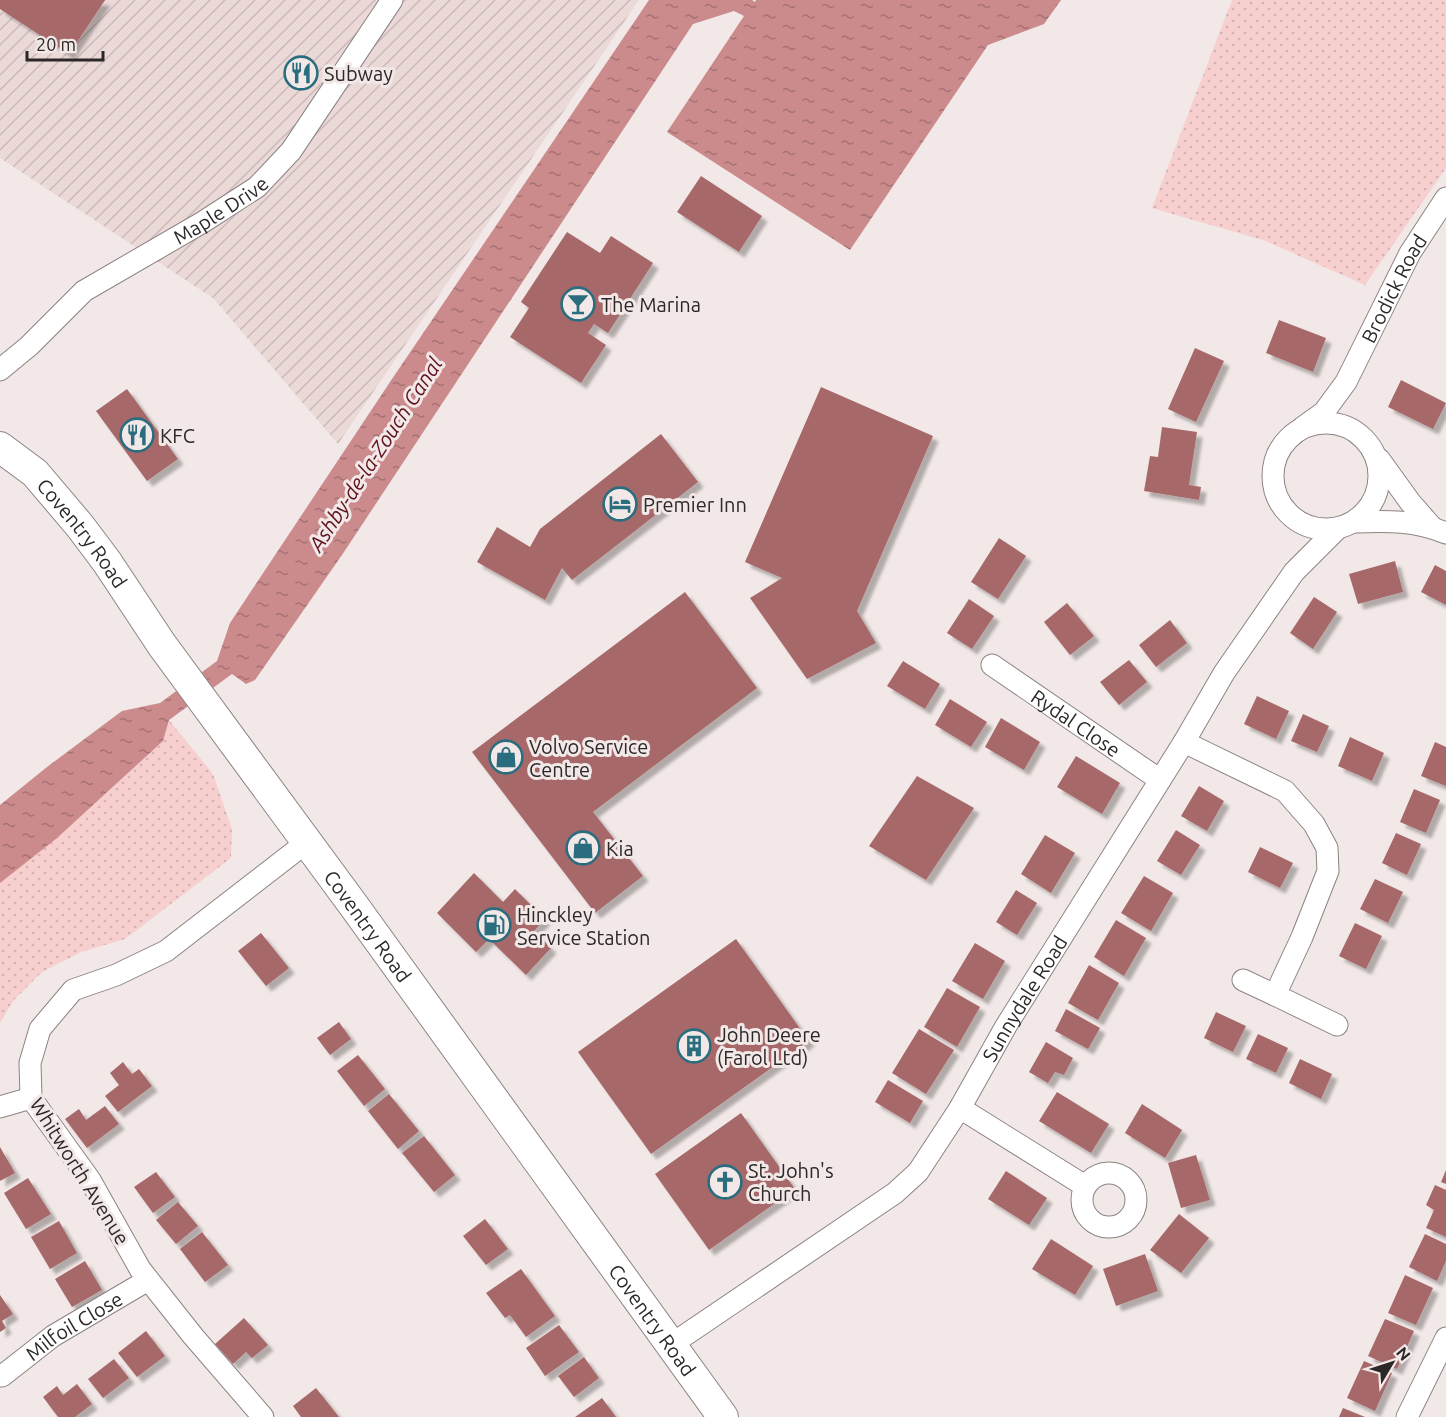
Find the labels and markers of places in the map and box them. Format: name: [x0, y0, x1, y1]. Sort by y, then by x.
restaurant icon: Subway: [283, 55, 319, 91]
place label: Subway: [324, 62, 393, 85]
bar icon: The Marina: [560, 286, 596, 322]
place label: The Marina: [601, 293, 701, 316]
restaurant icon: KFC: [119, 417, 155, 453]
place label: KFC: [160, 424, 195, 447]
hotel icon: Premier Inn: [602, 486, 638, 522]
place label: Premier Inn: [643, 493, 747, 516]
place label: Volvo Service Centre: [529, 735, 648, 781]
shop icon: Volvo Service Centre: [488, 739, 524, 775]
shop icon: Kia: [565, 830, 601, 866]
place label: Kia: [606, 837, 634, 860]
place label: Hinckley Service Station: [517, 903, 650, 949]
fuel station icon: Hinckley Service Station: [476, 907, 512, 943]
place label: John Deere (Farol Ltd): [717, 1023, 821, 1069]
building icon: John Deere (Farol Ltd): [676, 1028, 712, 1064]
place label: St. John's Church: [748, 1159, 834, 1205]
church icon: St. John's Church: [707, 1164, 743, 1200]

